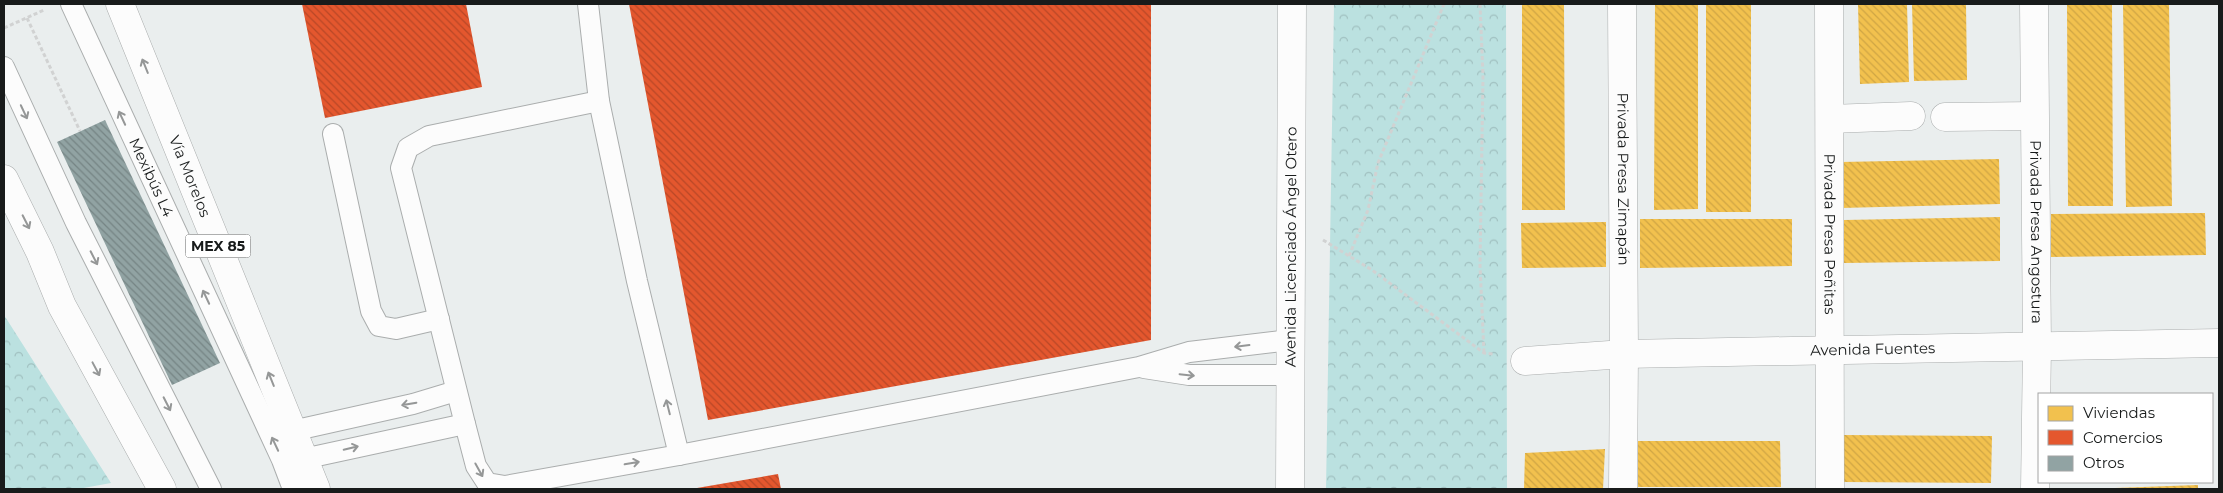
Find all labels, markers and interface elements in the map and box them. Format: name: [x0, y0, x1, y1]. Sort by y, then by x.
one-way arrow: [140, 59, 149, 74]
street label: Privada Presa Zimapán: [1614, 92, 1633, 266]
one-way arrow: [20, 104, 30, 119]
one-way arrow: [117, 111, 127, 126]
street label: Avenida Licenciado Ángel Otero: [1281, 127, 1300, 367]
street label: Vía Morelos: [165, 133, 215, 220]
street label: Mexibús L4: [125, 135, 178, 220]
street label: Privada Presa Angostura: [2026, 140, 2047, 324]
street label: Privada Presa Peñitas: [1820, 153, 1840, 315]
one-way arrow: [21, 214, 31, 229]
road number: MEX 85: [186, 235, 250, 258]
one-way arrow: [90, 250, 99, 265]
one-way arrow: [201, 290, 210, 305]
street label: Avenida Fuentes: [1810, 338, 1935, 360]
one-way arrow: [1234, 341, 1250, 351]
one-way arrow: [91, 361, 101, 375]
one-way arrow: [1179, 370, 1195, 379]
one-way arrow: [266, 372, 275, 387]
legend: [2038, 393, 2213, 483]
one-way arrow: [162, 396, 172, 411]
one-way arrow: [402, 399, 418, 409]
one-way arrow: [663, 400, 672, 416]
text: Viviendas: [2083, 403, 2155, 422]
text: Comercios: [2083, 428, 2163, 447]
one-way arrow: [269, 437, 279, 452]
one-way arrow: [342, 443, 358, 452]
text: Otros: [2083, 453, 2124, 472]
one-way arrow: [624, 457, 640, 467]
one-way arrow: [475, 462, 485, 477]

